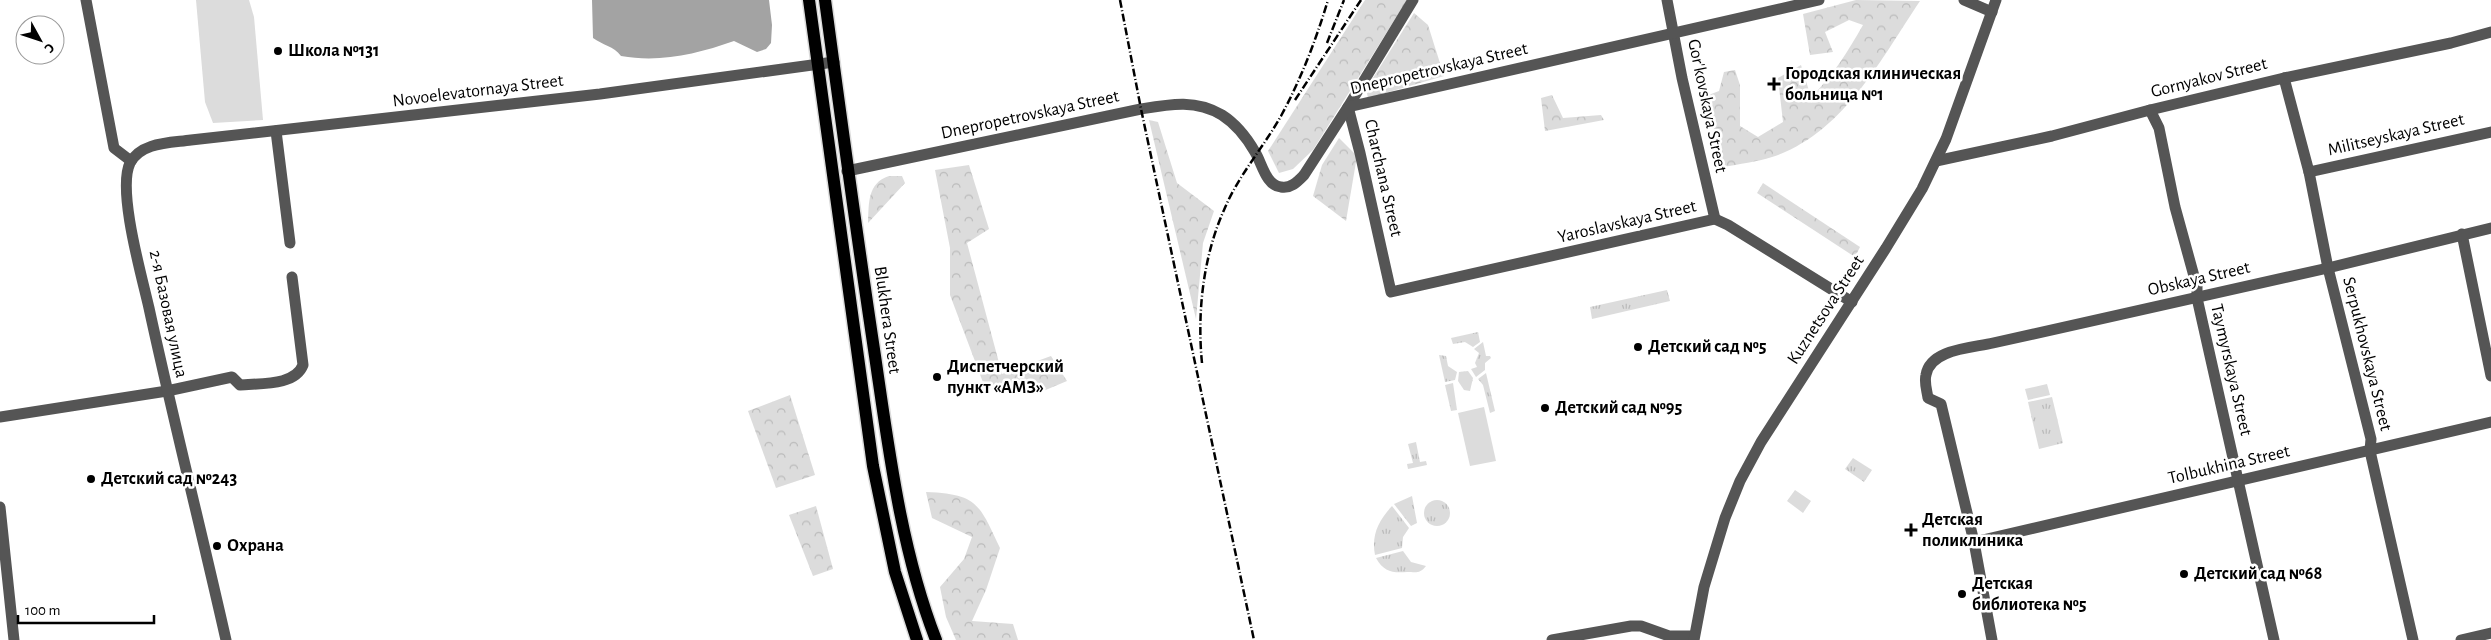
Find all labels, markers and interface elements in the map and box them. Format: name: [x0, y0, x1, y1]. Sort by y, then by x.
north arrow: [15, 15, 65, 65]
street label: Gor'kovskaya Street: [1684, 38, 1730, 175]
text: С: [41, 40, 57, 55]
street label: Dnepropetrovskaya Street: [1348, 40, 1530, 98]
place label: Школа №131: [288, 42, 380, 60]
marker: Школа №131: [272, 45, 284, 57]
street label: Gornyakov Street: [2149, 55, 2269, 101]
place label: Городская клиническая больница №1: [1785, 65, 1961, 104]
street label: Novoelevatornaya Street: [392, 72, 565, 110]
marker: Городская клиническая больница №1: [1767, 77, 1781, 91]
street label: Dnepropetrovskaya Street: [939, 87, 1121, 143]
street label: Militseyskaya Street: [2326, 110, 2466, 159]
street label: Charchana Street: [1361, 117, 1405, 239]
street label: Yaroslavskaya Street: [1556, 197, 1698, 247]
street label: 2-я Базовая улица: [146, 249, 190, 379]
street label: Kuznetsova Street: [1784, 252, 1868, 368]
street label: Obskaya Street: [2146, 258, 2252, 300]
street label: Blukhera Street: [871, 265, 903, 375]
street label: Serpukhovskaya Street: [2339, 275, 2395, 433]
street label: Taymyrskaya Street: [2207, 302, 2255, 438]
place label: Детский сад №5: [1648, 338, 1767, 356]
marker: Детский сад №5: [1632, 341, 1644, 353]
place label: Диспетчерский пункт «АМЗ»: [947, 358, 1064, 397]
marker: Диспетчерский пункт «АМЗ»: [931, 371, 943, 383]
place label: Детский сад №95: [1555, 399, 1683, 417]
marker: Детский сад №95: [1539, 402, 1551, 414]
street label: Tolbukhina Street: [2166, 442, 2292, 488]
place label: Детский сад №243: [101, 470, 237, 488]
marker: Детский сад №243: [85, 473, 97, 485]
place label: Детская поликлиника: [1922, 511, 2024, 550]
marker: Детская поликлиника: [1904, 523, 1918, 537]
place label: Охрана: [227, 537, 284, 555]
marker: Охрана: [211, 540, 223, 552]
place label: Детский сад №68: [2194, 565, 2323, 583]
marker: Детский сад №68: [2178, 568, 2190, 580]
place label: Детская библиотека №5: [1972, 575, 2087, 614]
marker: Детская библиотека №5: [1956, 588, 1968, 600]
scale bar: [18, 592, 154, 624]
text: 100 m: [25, 603, 60, 618]

